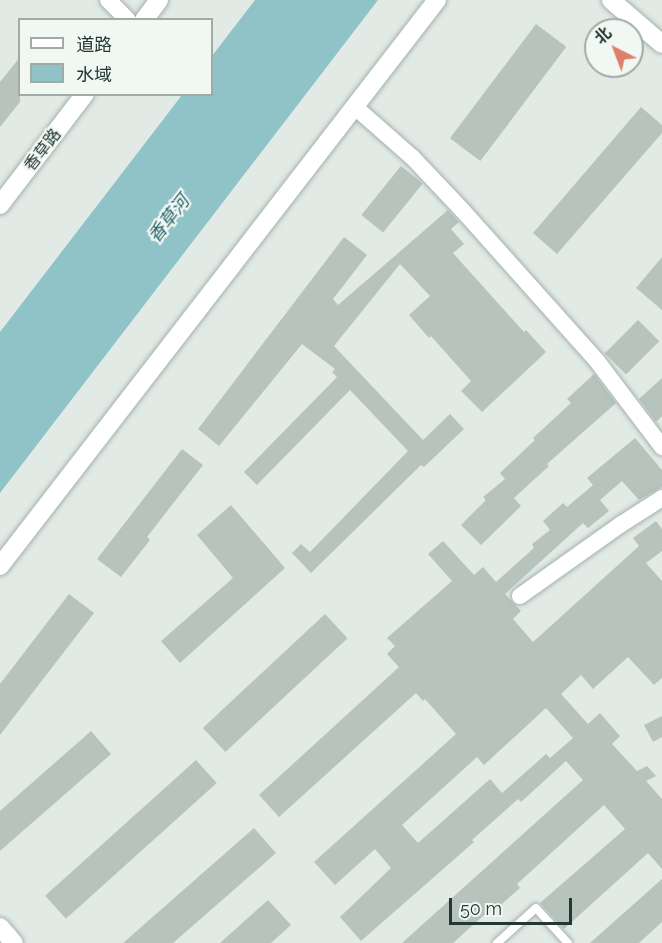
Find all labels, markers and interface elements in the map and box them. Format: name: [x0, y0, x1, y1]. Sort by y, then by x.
legend: [18, 18, 213, 96]
north arrow: [584, 18, 644, 78]
text: 北: [591, 23, 615, 48]
text: 道路: [76, 34, 112, 55]
text: 水域: [76, 64, 112, 85]
street label: 香草路: [21, 125, 65, 175]
water label: 香草河: [144, 191, 194, 247]
scale bar: [452, 886, 575, 924]
text: 50 m: [460, 898, 502, 919]

